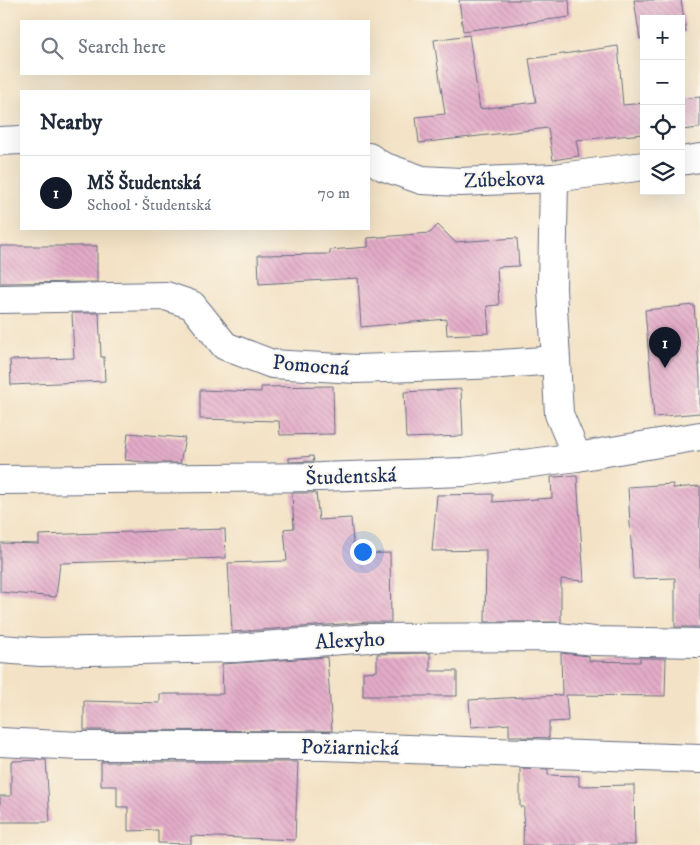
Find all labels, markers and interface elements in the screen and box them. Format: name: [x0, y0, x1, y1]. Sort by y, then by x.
map controls: [640, 15, 685, 195]
button: +: [640, 15, 685, 60]
search box: [20, 20, 370, 75]
icon: search: [38, 34, 66, 62]
text: Search here: [78, 36, 166, 59]
button: −: [640, 60, 685, 105]
button: locate: [640, 105, 685, 150]
text: Nearby: [40, 110, 102, 136]
button: layers: [640, 150, 685, 195]
street label: Zúbekova: [463, 166, 545, 194]
text: MŠ Študentská: [87, 172, 201, 195]
text: 1: [53, 183, 59, 203]
text: 70 m: [318, 183, 350, 203]
text: School · Študentská: [87, 195, 211, 215]
pin: 1: [649, 327, 681, 368]
street label: Pomocná: [271, 350, 350, 382]
street label: Študentská: [305, 460, 397, 492]
your location: [350, 539, 376, 565]
street label: Alexyho: [315, 626, 385, 656]
street label: Požiarnická: [301, 734, 399, 762]

